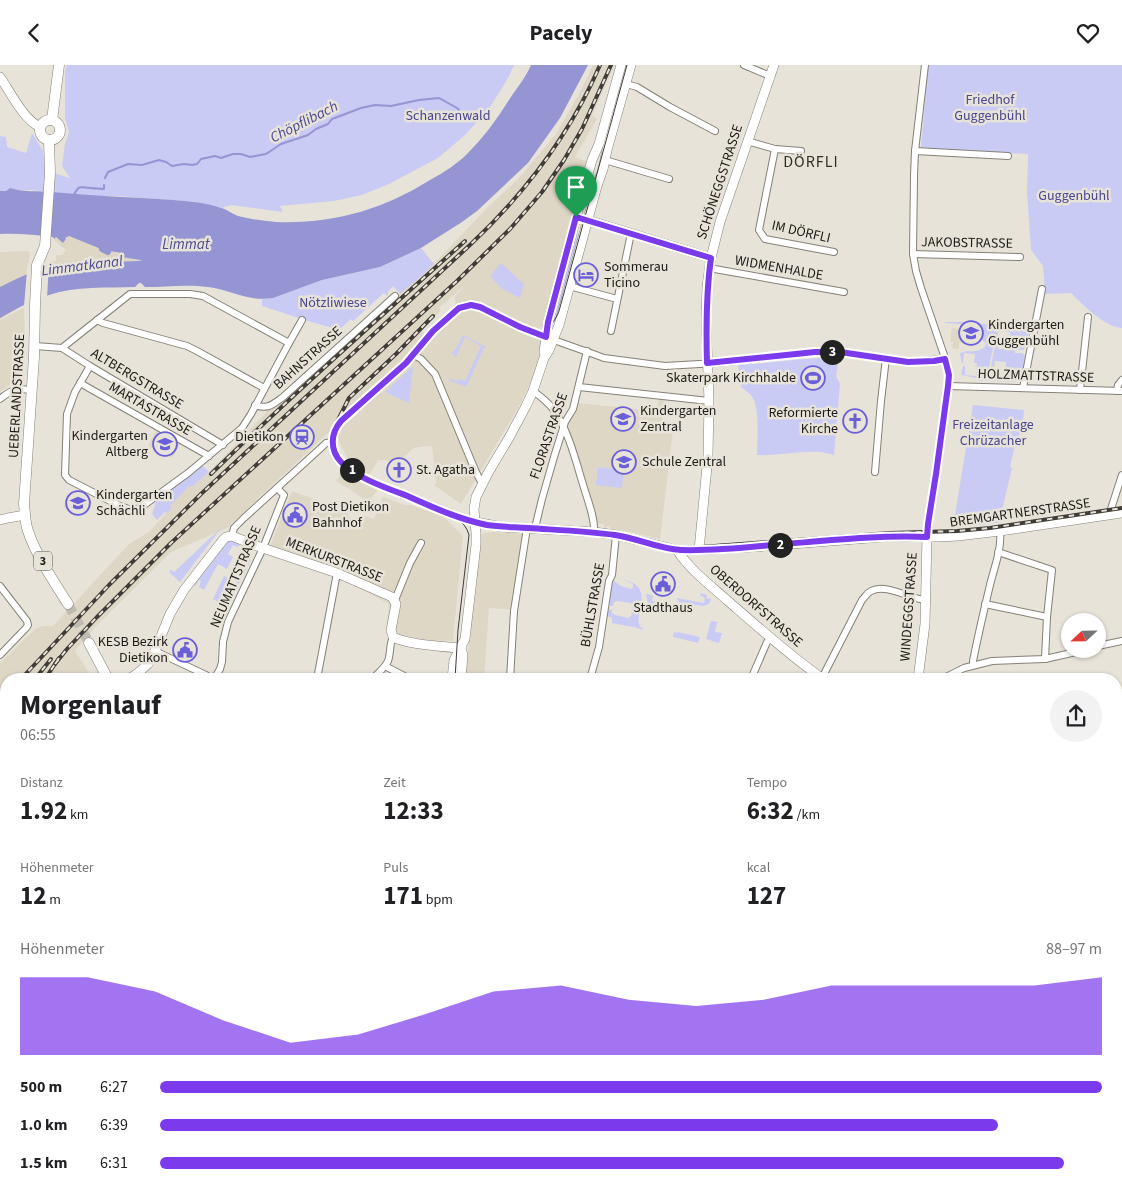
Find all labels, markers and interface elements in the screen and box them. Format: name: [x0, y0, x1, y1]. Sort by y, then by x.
text: Pacely: [530, 17, 592, 49]
icon: back: [20, 19, 48, 47]
icon: heart: [1074, 19, 1102, 47]
park label: Friedhof Guggenbühl: [954, 90, 1026, 126]
water label: Chöpflibach: [266, 96, 342, 148]
park label: Schanzenwald: [406, 106, 490, 126]
street label: SCHÖNEGGSTRASSE: [692, 122, 748, 242]
district label: DÖRFLI: [783, 151, 839, 173]
pin: [555, 166, 597, 217]
icon: arrive: [562, 173, 590, 201]
park label: Guggenbühl: [1038, 186, 1110, 206]
street label: IM DÖRFLI: [770, 216, 832, 248]
street label: JAKOBSTRASSE: [921, 232, 1013, 254]
water label: Limmat: [162, 234, 211, 255]
street label: WIDMENHALDE: [733, 250, 825, 286]
water label: Limmatkanal: [40, 251, 124, 281]
place label: Sommerau Ticino: [604, 257, 668, 293]
hotel icon: Sommerau Ticino: [573, 262, 599, 288]
park label: Nötzliwiese: [299, 293, 367, 313]
place label: Kindergarten Guggenbühl: [988, 315, 1065, 351]
school or university icon: Kindergarten Guggenbühl: [958, 320, 984, 346]
street label: BAHNSTRASSE: [269, 322, 347, 394]
street label: UEBERLANDSTRASSE: [4, 333, 30, 459]
pin: 3: [820, 339, 844, 365]
text: 3: [829, 342, 836, 362]
street label: ALTBERGSTRASSE: [87, 343, 187, 415]
street label: HOLZMATTSTRASSE: [977, 364, 1095, 388]
sports icon: Skaterpark Kirchhalde: [800, 365, 826, 391]
place label: Skaterpark Kirchhalde: [666, 368, 796, 388]
street label: MARTASTRASSE: [105, 377, 195, 441]
street label: FLORASTRASSE: [525, 390, 573, 482]
place label: Kindergarten Zentral: [640, 401, 717, 437]
place label: Reformierte Kirche: [769, 403, 838, 439]
school or university icon: Kindergarten Zentral: [610, 406, 636, 432]
church icon: Reformierte Kirche: [842, 408, 868, 434]
park label: Freizeitanlage Chrüzacher: [952, 415, 1034, 451]
station icon: Dietikon: [289, 424, 315, 450]
place label: Kindergarten Altberg: [71, 426, 148, 462]
place label: Dietikon: [235, 427, 284, 447]
school or university icon: Kindergarten Altberg: [152, 431, 178, 457]
school or university icon: Schule Zentral: [611, 449, 637, 475]
place label: Schule Zentral: [642, 452, 727, 472]
pin: 1: [340, 457, 364, 483]
church icon: St. Agatha: [386, 457, 412, 483]
text: 1: [349, 460, 356, 480]
place label: St. Agatha: [416, 460, 475, 480]
place label: Kindergarten Schächli: [96, 485, 173, 521]
school or university icon: Kindergarten Schächli: [65, 490, 91, 516]
street label: BREMGARTNERSTRASSE: [948, 493, 1092, 533]
place label: Post Dietikon Bahnhof: [312, 497, 389, 533]
public building icon: Post Dietikon Bahnhof: [282, 502, 308, 528]
street label: NEUMATTSTRASSE: [205, 523, 267, 631]
street label: MERKURSTRASSE: [283, 532, 385, 588]
pin: 2: [768, 533, 792, 557]
text: 2: [777, 535, 784, 555]
road number: 3: [34, 551, 52, 571]
street label: WINDEGGSTRASSE: [895, 552, 923, 662]
street label: OBERDORFSTRASSE: [705, 560, 807, 652]
street label: BÜHLSTRASSE: [576, 561, 610, 649]
public building icon: Stadthaus: [650, 571, 676, 597]
place label: Stadthaus: [633, 598, 693, 618]
north arrow: [1061, 613, 1106, 657]
map controls: [1061, 613, 1106, 658]
place label: KESB Bezirk Dietikon: [98, 632, 168, 668]
public building icon: KESB Bezirk Dietikon: [172, 637, 198, 663]
text: Morgenlauf: [20, 685, 161, 725]
button: share: [1050, 690, 1102, 742]
text: 06:55: [20, 724, 56, 746]
text: Distanz: [20, 773, 63, 793]
text: Zeit: [383, 773, 406, 793]
text: Tempo: [747, 773, 787, 793]
text: 1.92: [20, 793, 67, 829]
text: 12:33: [383, 793, 444, 829]
text: 6:32: [747, 793, 794, 829]
text: km: [67, 805, 88, 825]
text: /km: [794, 805, 820, 825]
text: Höhenmeter: [20, 858, 94, 878]
text: Puls: [383, 858, 408, 878]
text: kcal: [747, 858, 770, 878]
text: 12: [20, 878, 46, 914]
text: 171: [383, 878, 423, 914]
text: 127: [747, 878, 786, 914]
text: m: [46, 890, 61, 910]
text: bpm: [423, 890, 453, 910]
text: Höhenmeter: [20, 938, 104, 960]
text: 88–97 m: [1046, 938, 1102, 960]
text: 500 m: [20, 1076, 62, 1098]
text: 6:27: [100, 1076, 128, 1098]
text: 1.0 km: [20, 1114, 67, 1136]
text: 6:39: [100, 1114, 128, 1136]
text: 1.5 km: [20, 1152, 67, 1174]
text: 6:31: [100, 1152, 128, 1174]

